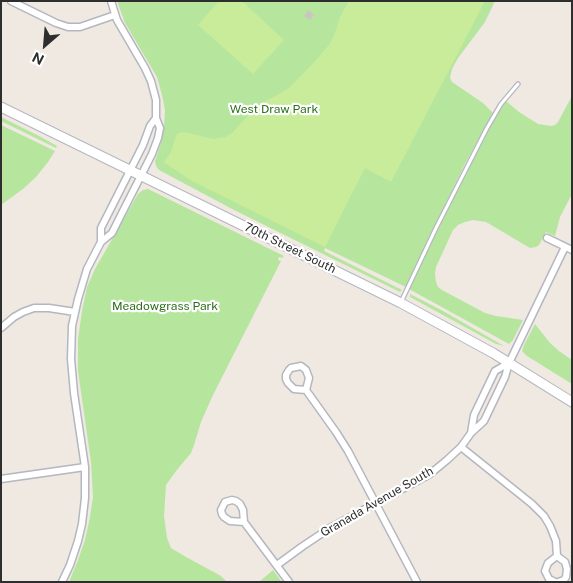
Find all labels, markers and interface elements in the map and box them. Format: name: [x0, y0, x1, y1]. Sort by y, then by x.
north arrow: [20, 20, 70, 70]
text: N: [30, 49, 47, 68]
park label: West Draw Park: [230, 102, 318, 116]
street label: 70th Street South: [242, 220, 338, 276]
park label: Meadowgrass Park: [112, 299, 218, 313]
street label: Granada Avenue South: [318, 464, 436, 540]

